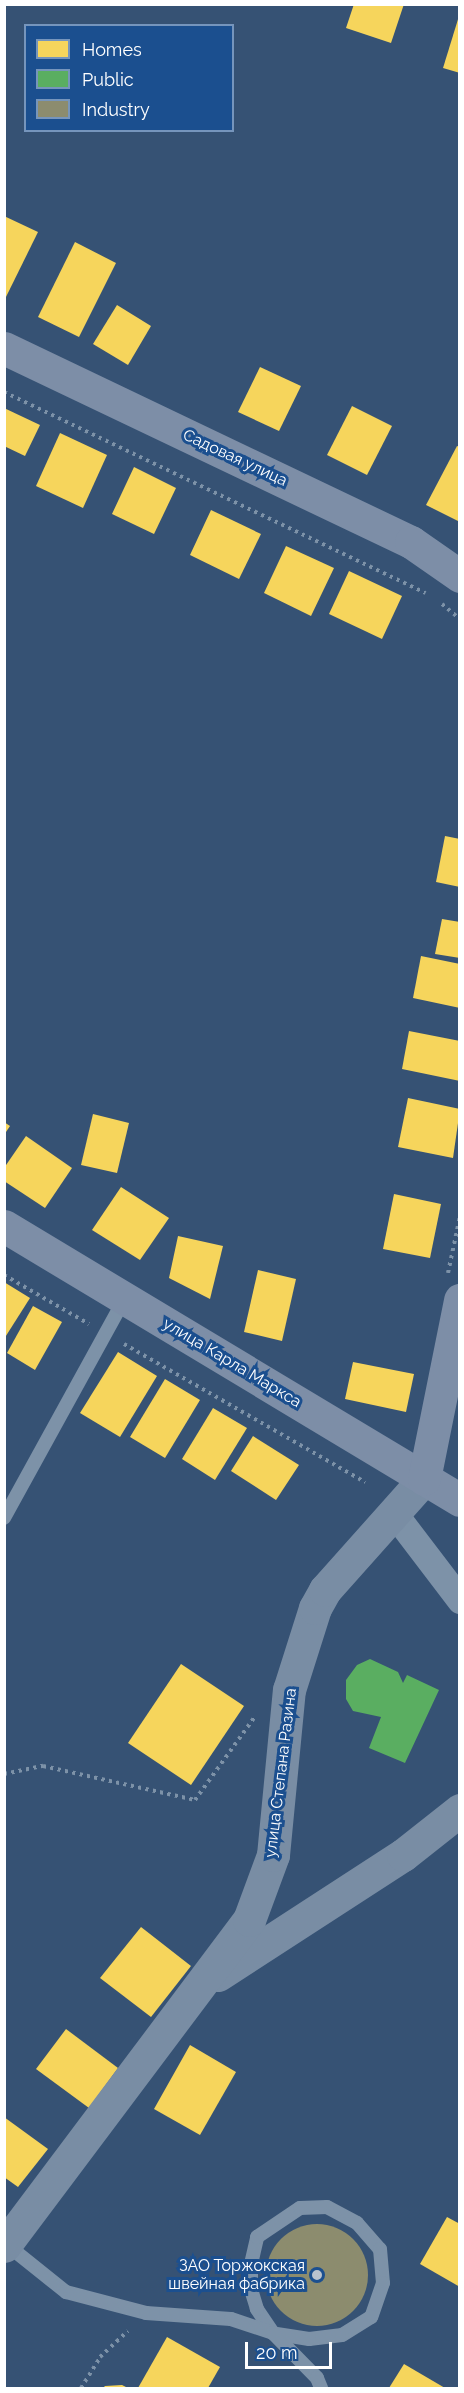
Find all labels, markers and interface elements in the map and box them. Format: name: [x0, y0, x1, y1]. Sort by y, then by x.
legend: [24, 24, 234, 132]
text: Homes: [82, 39, 142, 60]
text: Public: [82, 69, 134, 90]
text: Industry: [82, 99, 150, 120]
street label: Садовая улица: [180, 425, 290, 491]
street label: улица Карла Маркса: [159, 1314, 305, 1412]
street label: улица Степана Разина: [261, 1687, 301, 1859]
place label: ЗАО Торжокская швейная фабрика: [168, 2256, 305, 2294]
marker: ЗАО Торжокская швейная фабрика: [310, 2268, 324, 2282]
scale bar: [248, 2330, 335, 2368]
text: 20 m: [256, 2342, 298, 2363]

